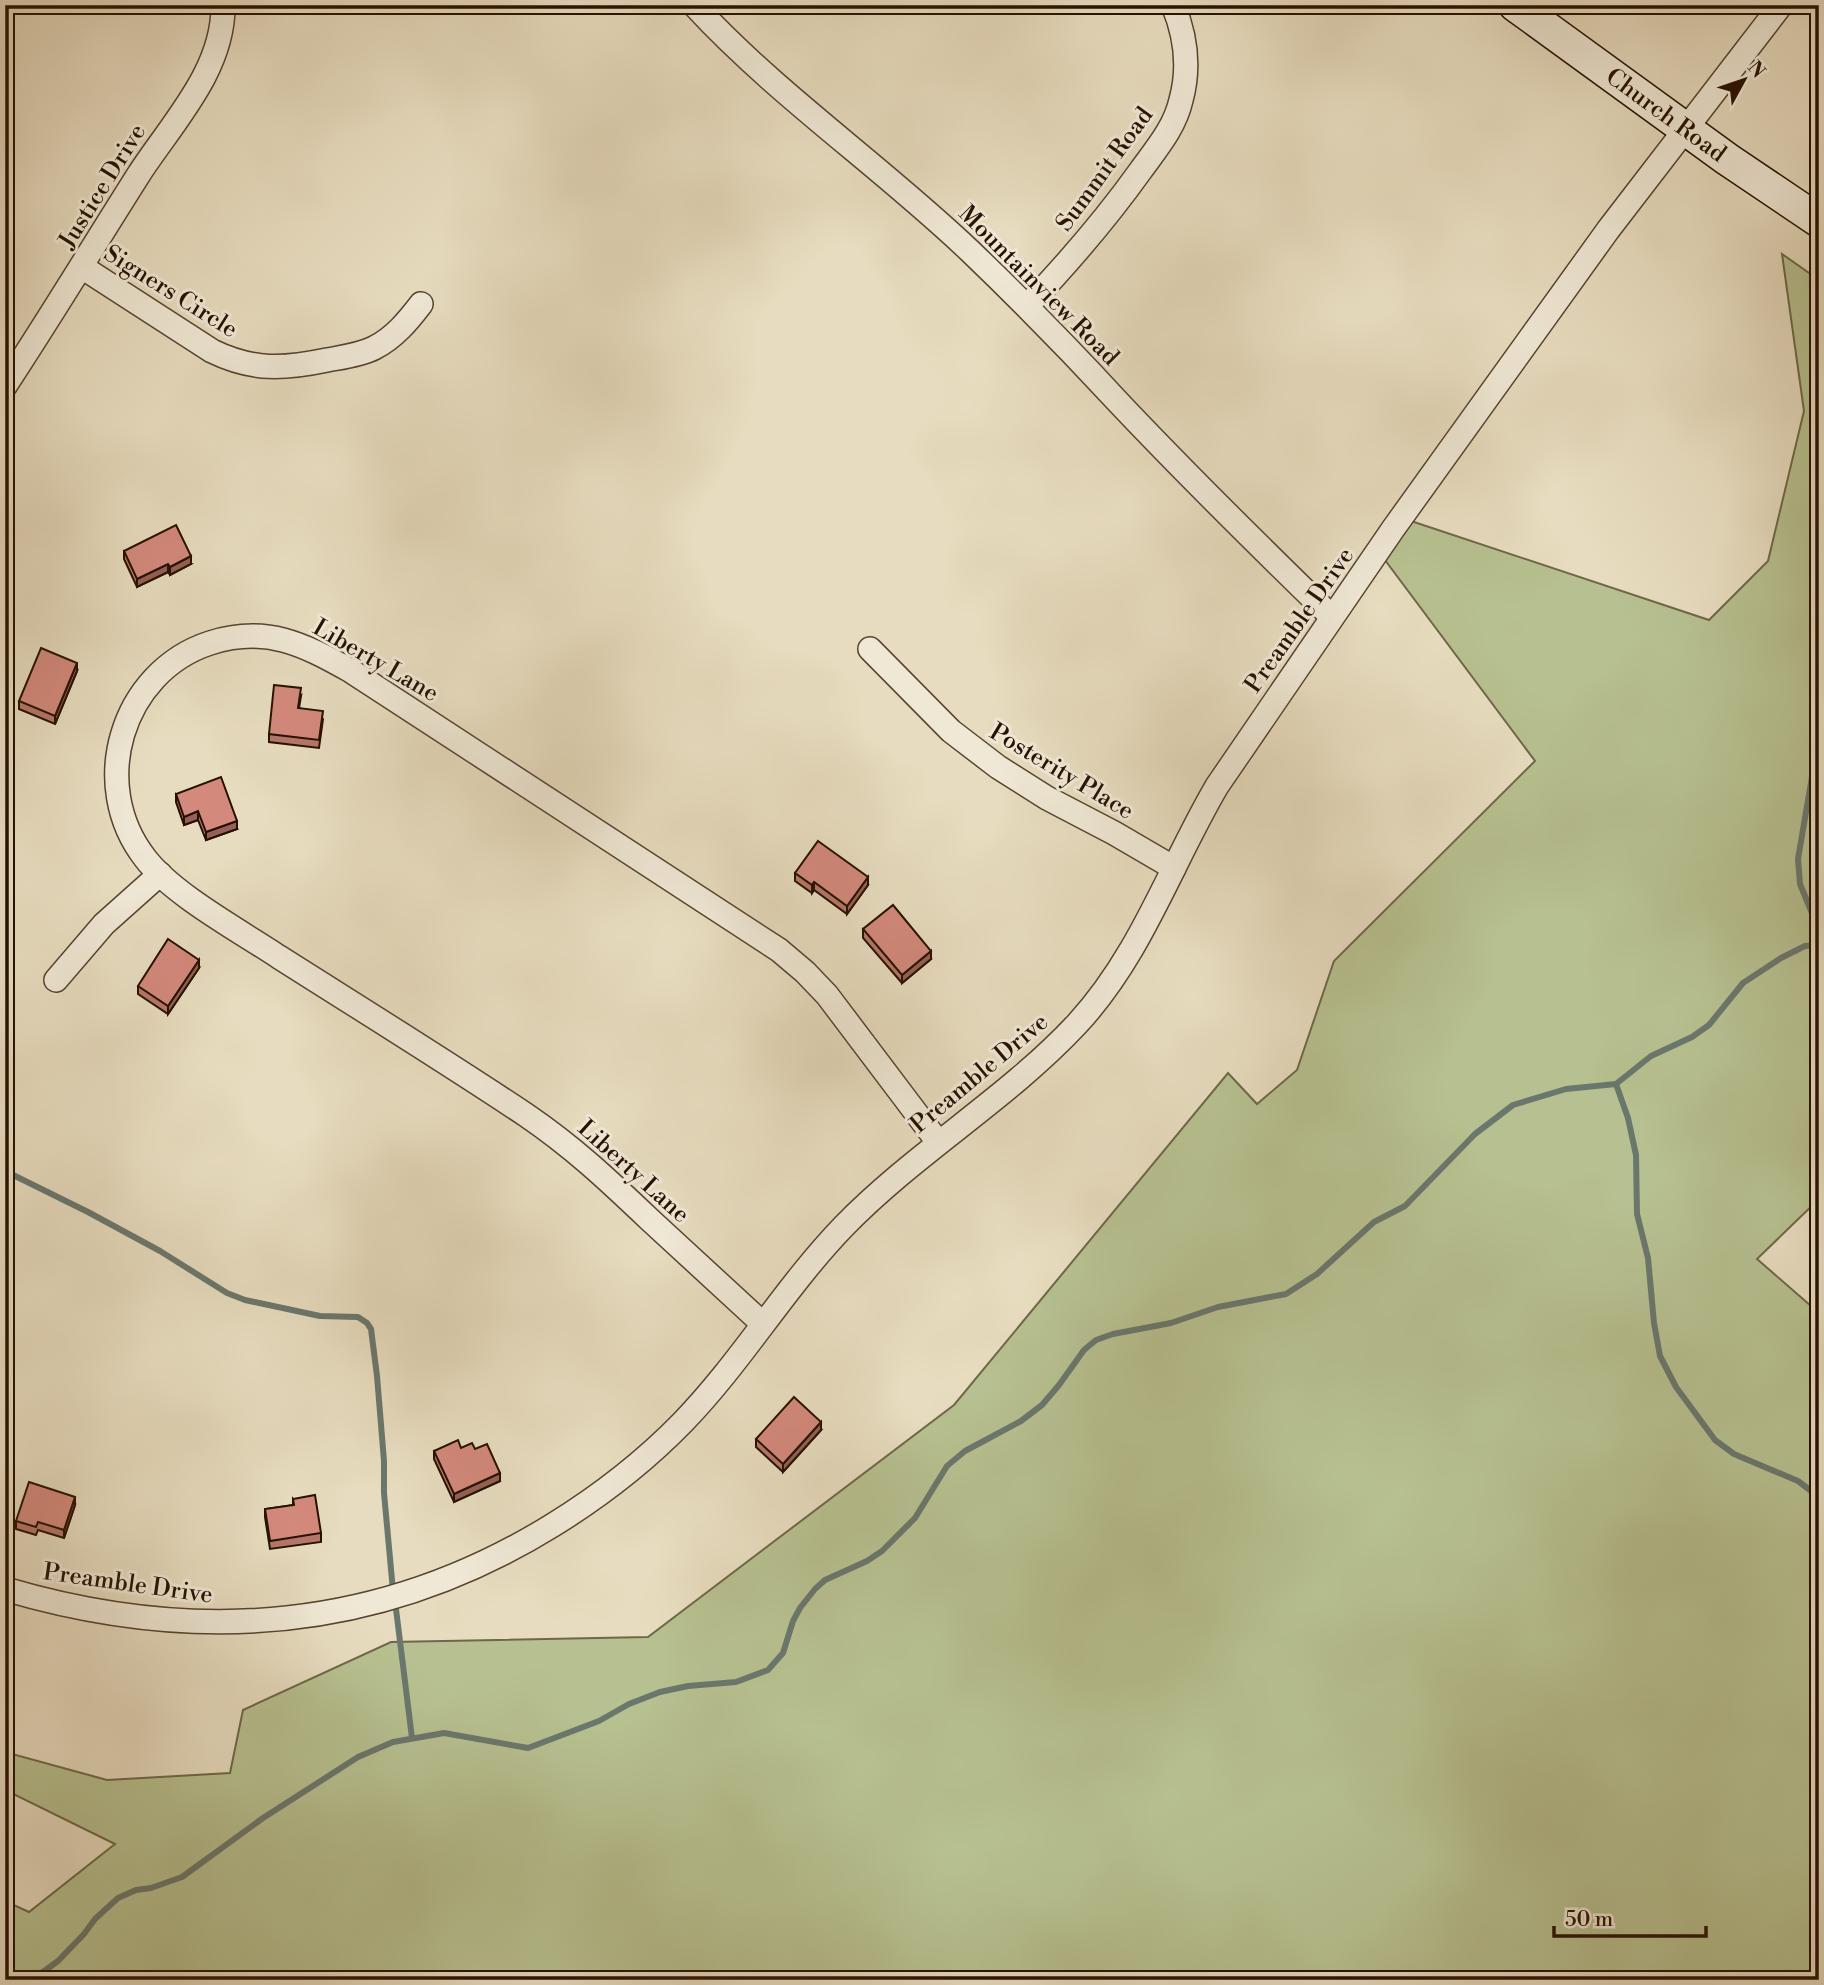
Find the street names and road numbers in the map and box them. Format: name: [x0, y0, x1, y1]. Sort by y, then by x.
street label: Church Road: [1600, 62, 1732, 170]
street label: Summit Road: [1050, 101, 1160, 238]
street label: Justice Drive: [52, 119, 153, 255]
street label: Mountainview Road: [952, 199, 1125, 373]
street label: Signers Circle: [98, 239, 243, 345]
street label: Preamble Drive: [1239, 542, 1361, 699]
street label: Liberty Lane: [307, 613, 444, 709]
street label: Posterity Place: [984, 717, 1139, 827]
street label: Preamble Drive: [905, 1007, 1055, 1140]
street label: Liberty Lane: [571, 1114, 695, 1230]
street label: Preamble Drive: [41, 1557, 215, 1611]

